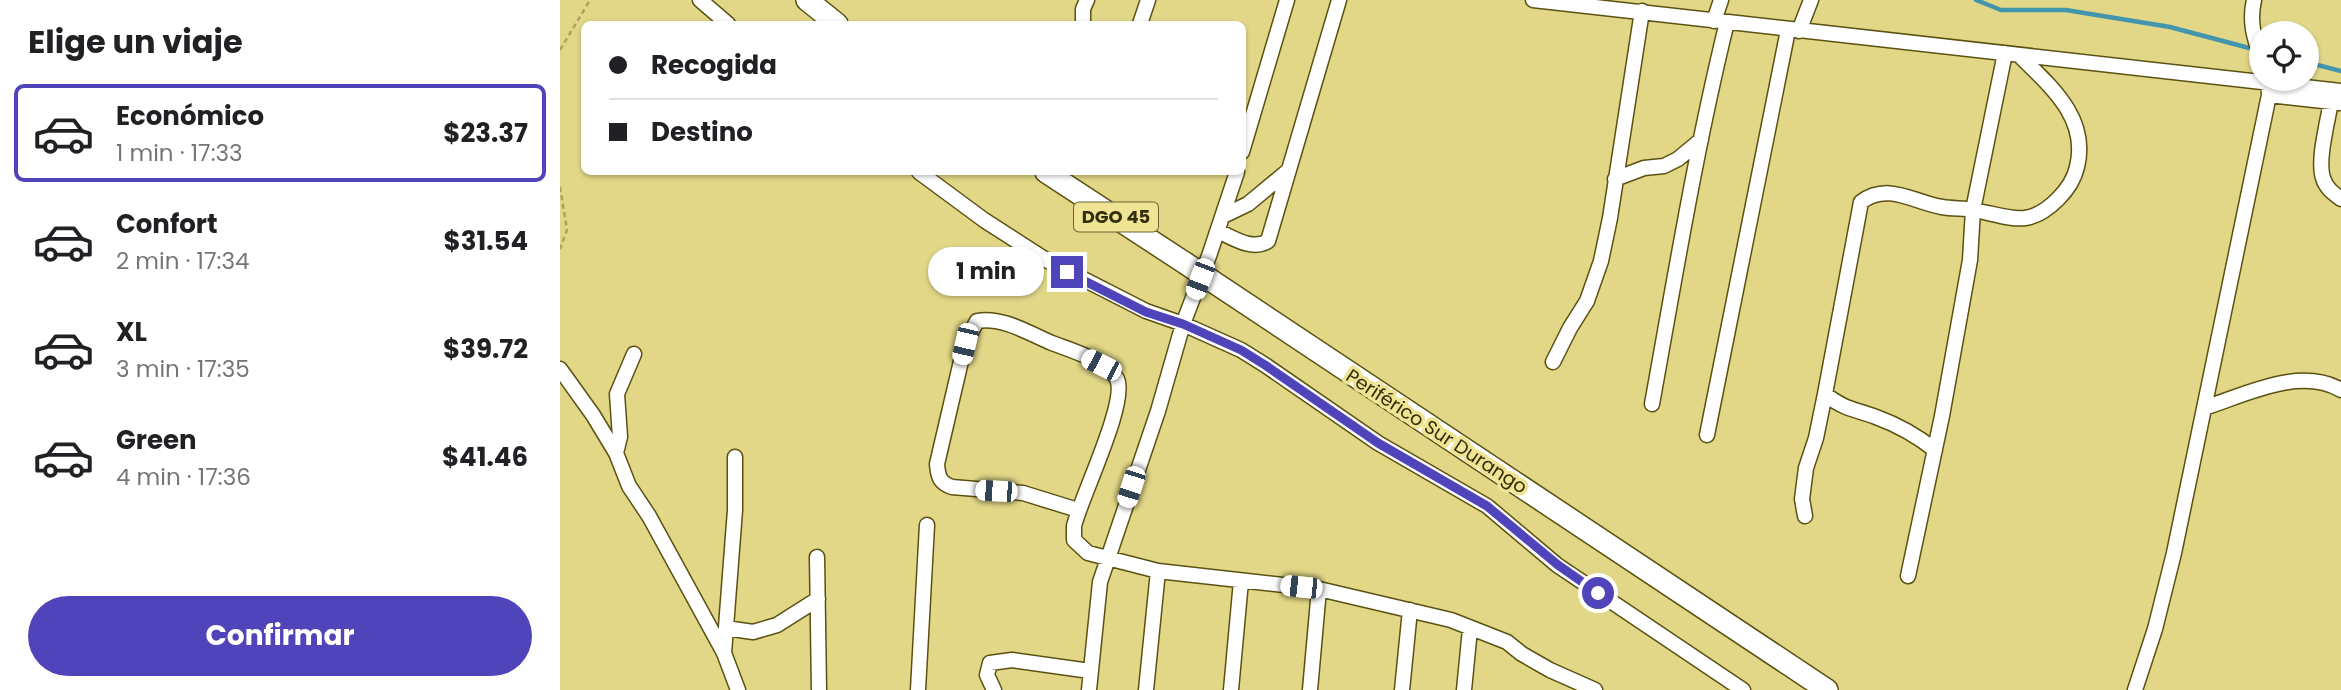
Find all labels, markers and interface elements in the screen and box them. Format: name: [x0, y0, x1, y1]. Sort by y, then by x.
text: Elige un viaje: [28, 19, 243, 64]
map controls: [2249, 21, 2319, 91]
button: locate: [2249, 21, 2319, 91]
text: Recogida: [651, 47, 777, 83]
text: Económico: [116, 98, 264, 134]
icon: car: [32, 102, 95, 165]
text: Destino: [651, 114, 753, 150]
text: $23.37: [443, 115, 528, 151]
text: 1 min · 17:33: [116, 137, 243, 169]
road number: DGO 45: [1074, 202, 1158, 232]
text: Confort: [116, 206, 218, 242]
icon: car: [32, 210, 95, 273]
text: $31.54: [444, 223, 528, 259]
text: 2 min · 17:34: [116, 245, 249, 277]
callout: 1 min: [927, 247, 1042, 296]
text: 1 min: [956, 255, 1016, 287]
route end: [1051, 256, 1083, 288]
car: [1183, 256, 1218, 302]
text: XL: [116, 314, 147, 350]
icon: car: [32, 318, 95, 381]
car: [951, 321, 980, 367]
text: $39.72: [443, 331, 528, 367]
car: [1078, 346, 1125, 384]
text: 3 min · 17:35: [116, 353, 250, 385]
street label: Periférico Sur Durango: [1341, 363, 1533, 500]
text: Green: [116, 422, 197, 458]
icon: car: [32, 426, 95, 489]
text: $41.46: [442, 439, 528, 475]
text: 4 min · 17:36: [116, 461, 251, 493]
car: [1115, 464, 1148, 510]
car: [975, 479, 1018, 503]
car: [1280, 574, 1323, 600]
route start: [1582, 577, 1614, 609]
button: Confirmar: [28, 596, 532, 676]

